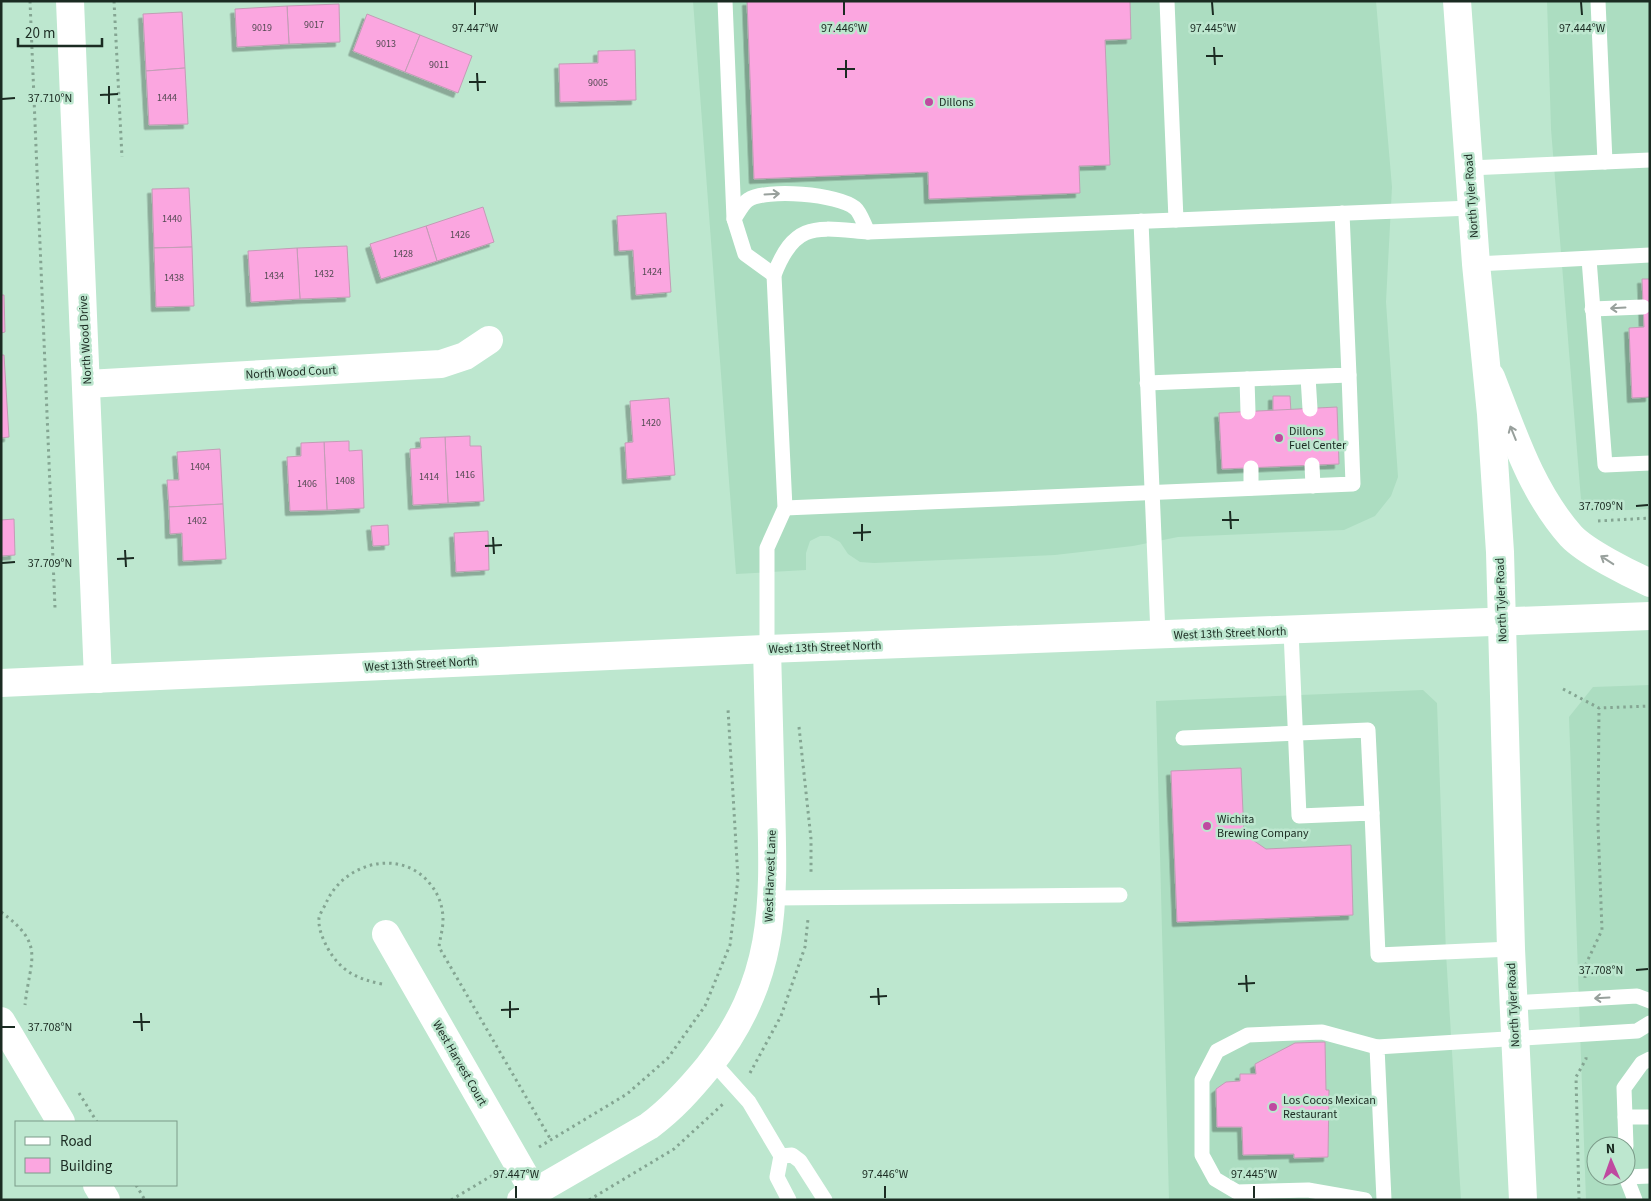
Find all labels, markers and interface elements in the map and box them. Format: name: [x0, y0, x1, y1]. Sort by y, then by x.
scale bar: [18, 15, 101, 47]
house number: 9017: [304, 18, 324, 32]
text: 97.447°W: [452, 20, 499, 37]
text: 97.446°W: [821, 20, 868, 37]
text: 97.445°W: [1190, 20, 1237, 37]
text: 97.444°W: [1559, 20, 1606, 37]
house number: 9019: [252, 21, 272, 35]
text: 20 m: [25, 23, 55, 44]
house number: 9013: [376, 37, 396, 51]
house number: 9011: [429, 58, 449, 72]
house number: 9005: [588, 76, 608, 90]
text: 37.710°N: [28, 90, 72, 107]
house number: 1444: [157, 91, 177, 105]
place label: Dillons: [939, 94, 974, 111]
marker: Dillons: [923, 96, 935, 108]
street label: North Tyler Road: [1460, 153, 1483, 239]
one-way arrow: [764, 190, 780, 199]
house number: 1440: [162, 212, 182, 226]
house number: 1426: [450, 228, 470, 242]
house number: 1428: [393, 247, 413, 261]
house number: 1424: [642, 265, 662, 279]
house number: 1432: [314, 267, 334, 281]
house number: 1434: [264, 269, 284, 283]
house number: 1438: [164, 271, 184, 285]
street label: North Wood Drive: [75, 295, 96, 385]
one-way arrow: [1610, 303, 1626, 312]
street label: North Wood Court: [245, 362, 337, 383]
house number: 1420: [641, 416, 661, 430]
place label: Dillons Fuel Center: [1289, 423, 1347, 454]
one-way arrow: [1508, 426, 1517, 441]
marker: Dillons Fuel Center: [1273, 432, 1285, 444]
house number: 1404: [190, 460, 210, 474]
house number: 1416: [455, 468, 475, 482]
house number: 1414: [419, 470, 439, 484]
house number: 1408: [335, 474, 355, 488]
house number: 1406: [297, 477, 317, 491]
text: 37.709°N: [1579, 498, 1623, 515]
house number: 1402: [187, 514, 207, 528]
text: 37.709°N: [28, 555, 72, 572]
one-way arrow: [1600, 555, 1614, 565]
street label: North Tyler Road: [1492, 558, 1511, 642]
street label: West 13th Street North: [1173, 623, 1287, 644]
street label: West 13th Street North: [768, 637, 882, 658]
street label: West 13th Street North: [364, 653, 478, 676]
place label: Wichita Brewing Company: [1217, 811, 1309, 842]
marker: Wichita Brewing Company: [1201, 820, 1213, 832]
street label: West Harvest Lane: [760, 830, 781, 922]
street label: North Tyler Road: [1503, 962, 1524, 1048]
text: 37.708°N: [1579, 962, 1623, 979]
one-way arrow: [1594, 994, 1610, 1003]
street label: West Harvest Court: [428, 1018, 491, 1109]
text: 37.708°N: [28, 1019, 72, 1036]
place label: Los Cocos Mexican Restaurant: [1283, 1092, 1376, 1123]
marker: Los Cocos Mexican Restaurant: [1267, 1101, 1279, 1113]
legend: [15, 1121, 178, 1186]
text: Road: [60, 1131, 92, 1152]
north arrow: [1586, 1136, 1636, 1186]
text: N: [1606, 1139, 1616, 1159]
text: Building: [60, 1156, 113, 1177]
text: 97.447°W: [493, 1166, 540, 1183]
text: 97.446°W: [862, 1166, 909, 1183]
text: 97.445°W: [1231, 1166, 1278, 1183]

